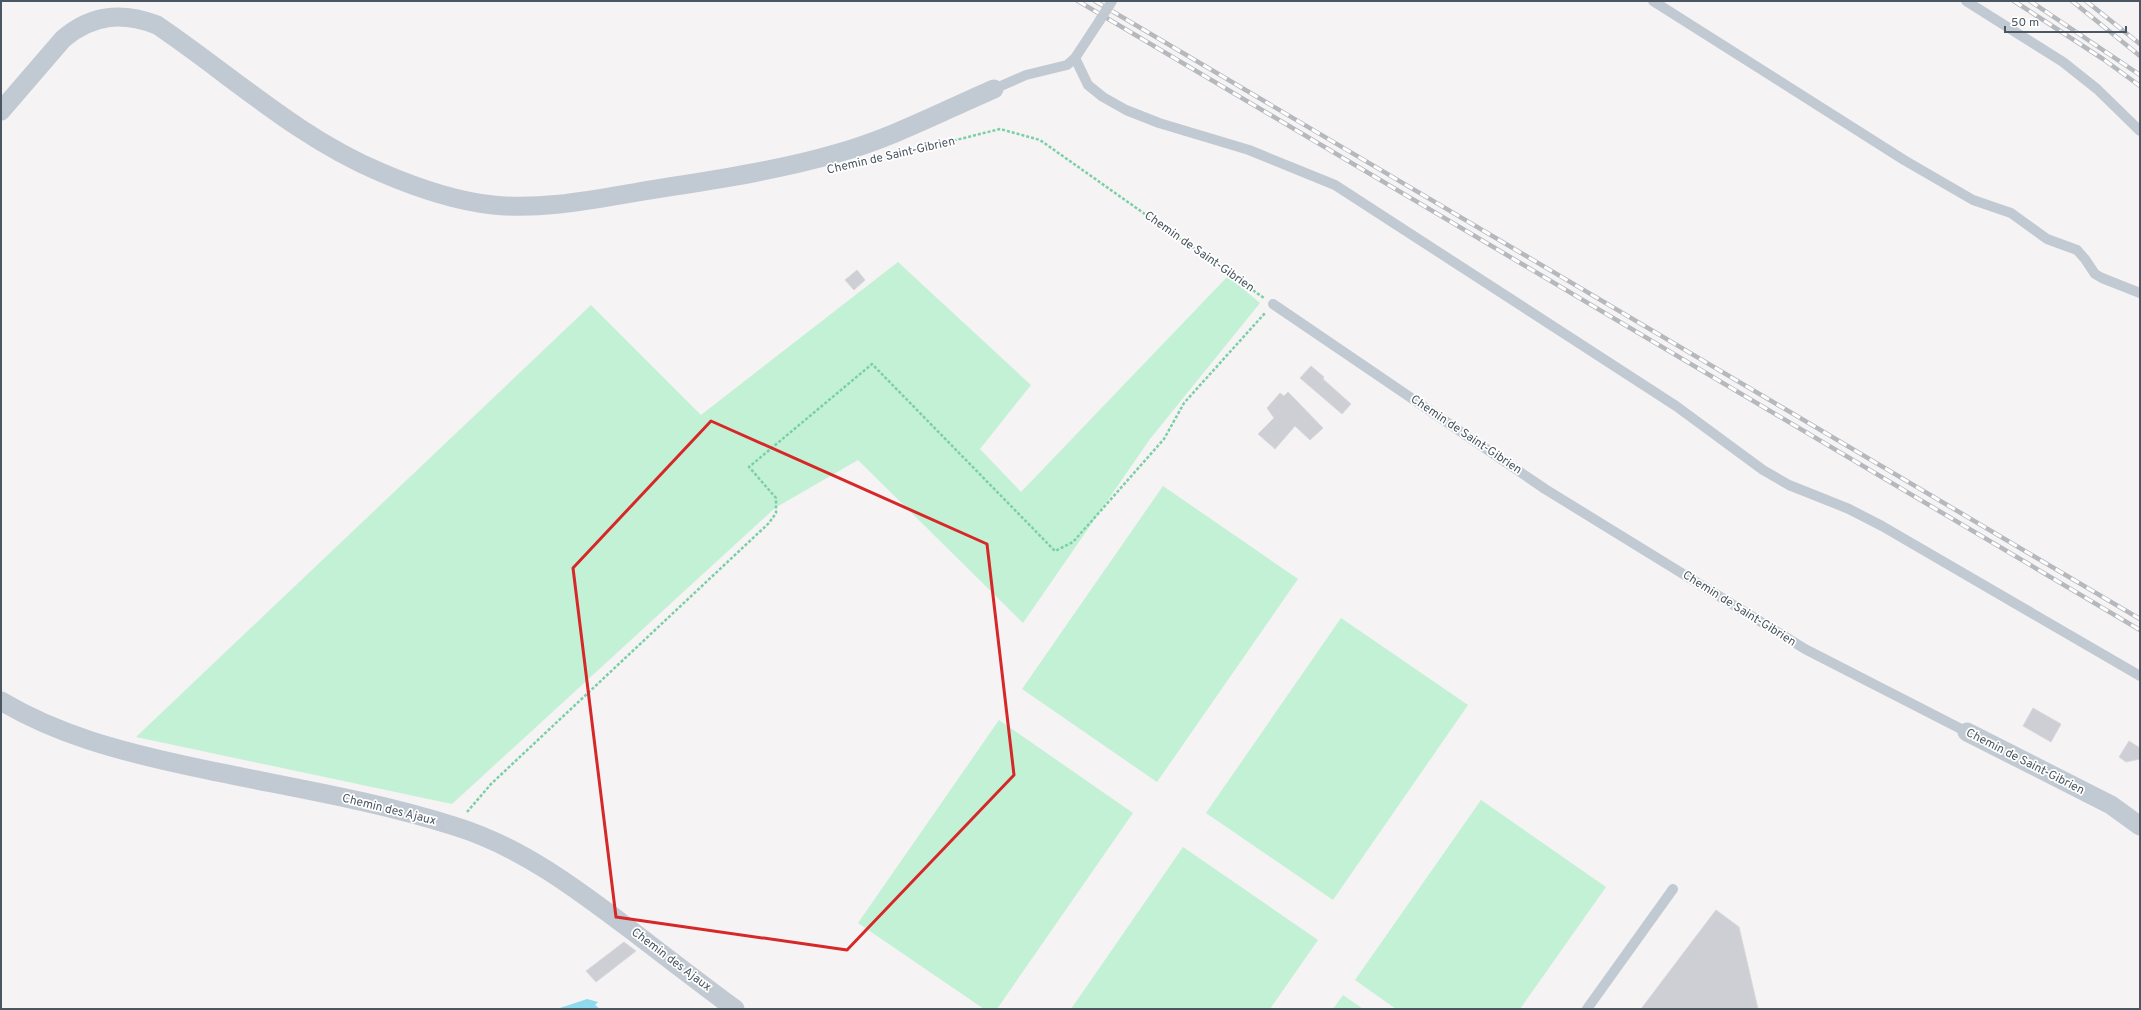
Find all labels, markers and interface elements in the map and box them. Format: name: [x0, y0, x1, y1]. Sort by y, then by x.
scale bar: [2005, 8, 2126, 34]
text: 50 m: [2011, 15, 2039, 31]
street label: Chemin de Saint-Gibrien: [825, 133, 957, 179]
street label: Chemin de Saint-Gibrien: [1141, 208, 1257, 296]
street label: Chemin de Saint-Gibrien: [1407, 392, 1525, 478]
street label: Chemin de Saint-Gibrien: [1679, 568, 1799, 650]
street label: Chemin de Saint-Gibrien: [1963, 725, 2087, 799]
street label: Chemin des Ajaux: [340, 791, 438, 829]
street label: Chemin des Ajaux: [628, 925, 714, 995]

